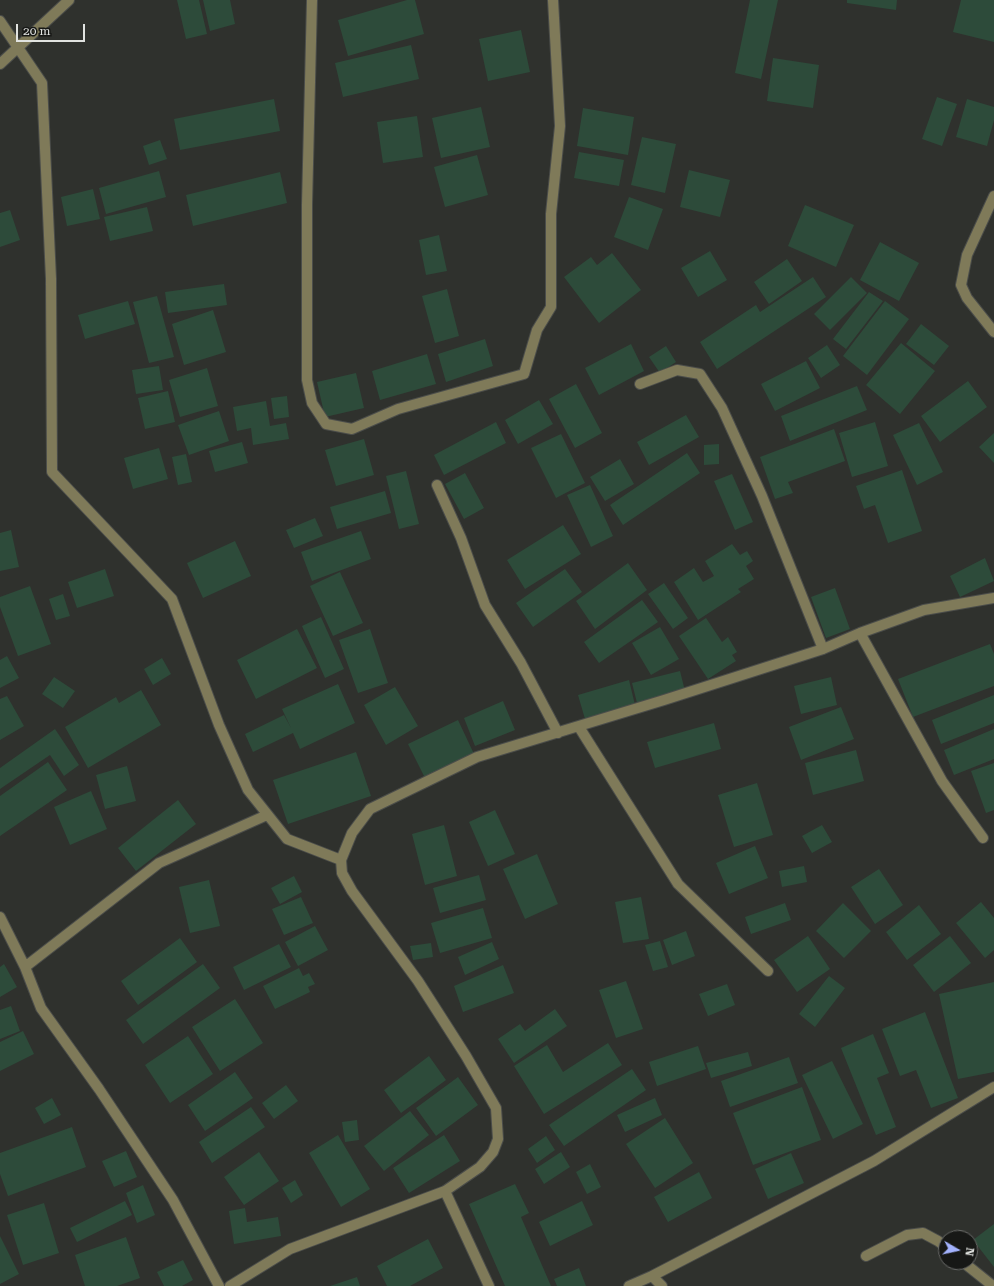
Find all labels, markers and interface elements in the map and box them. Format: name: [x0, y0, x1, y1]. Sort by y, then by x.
scale bar: [18, 16, 87, 42]
text: 20 m: [23, 24, 50, 38]
north arrow: [938, 1230, 978, 1270]
text: N: [962, 1247, 976, 1257]

